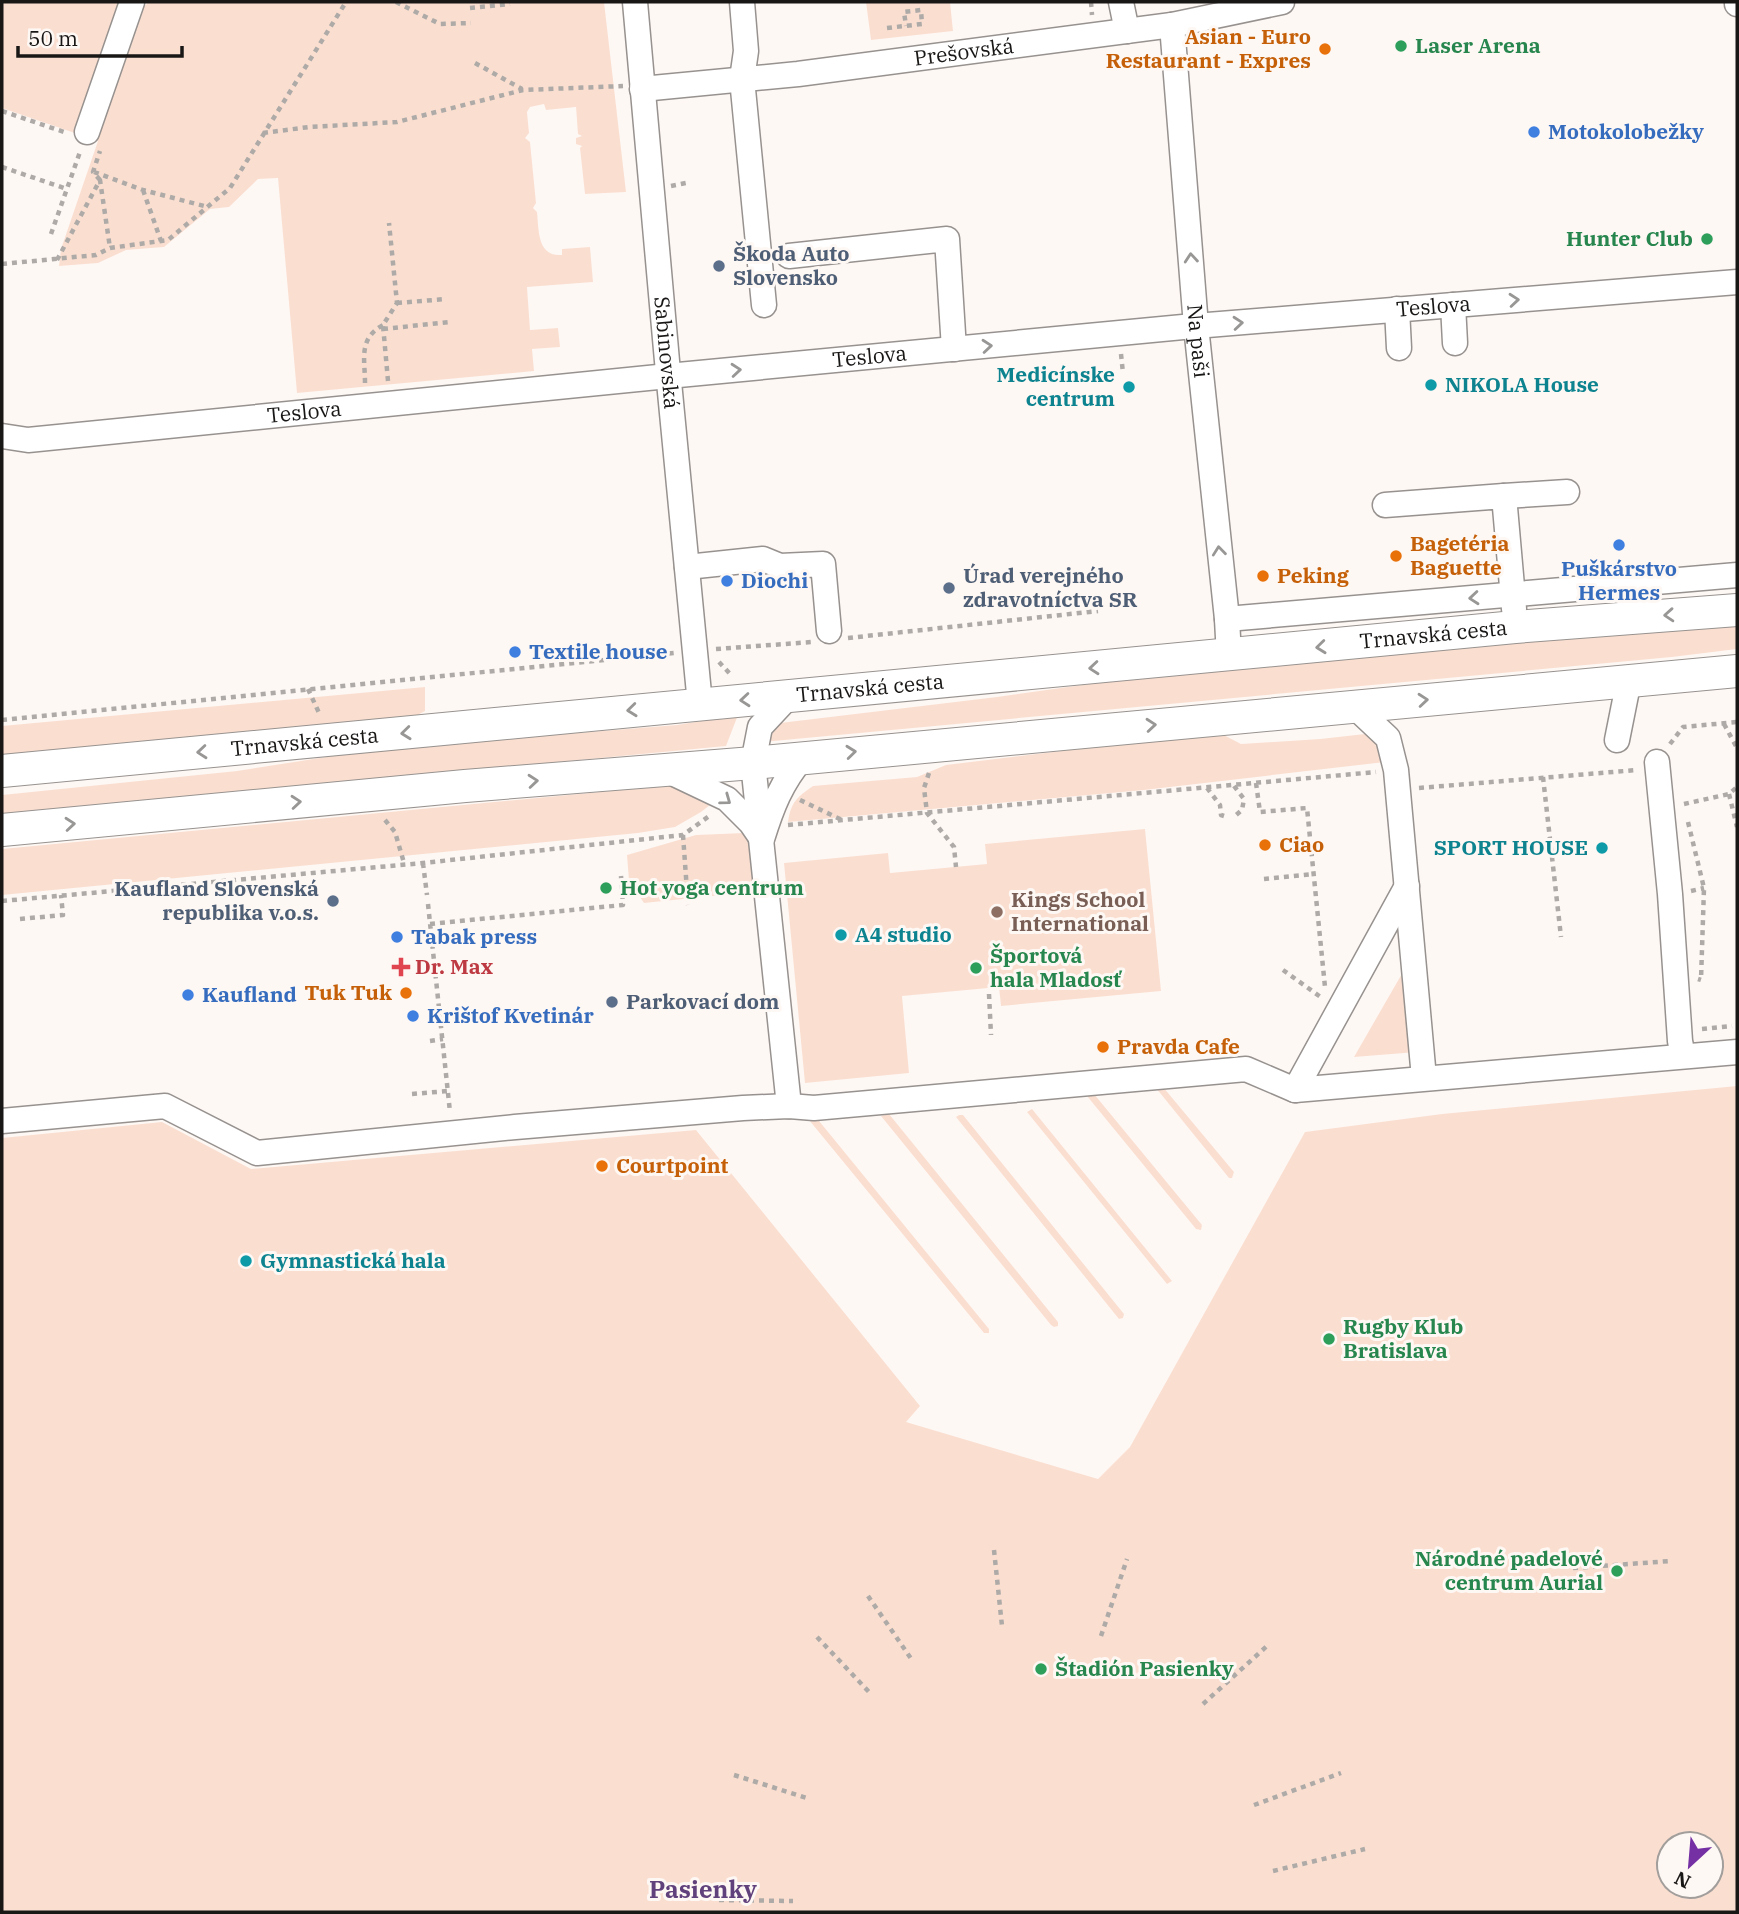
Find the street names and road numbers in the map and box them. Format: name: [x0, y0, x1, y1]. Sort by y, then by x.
street label: Prešovská: [912, 31, 1015, 72]
street label: Teslova: [1395, 289, 1472, 323]
street label: Sabinovská: [648, 295, 687, 410]
street label: Na paši: [1181, 303, 1216, 379]
street label: Teslova: [831, 338, 908, 373]
street label: Teslova: [266, 394, 343, 429]
street label: Trnavská cesta: [1358, 613, 1509, 655]
street label: Trnavská cesta: [795, 666, 945, 708]
street label: Trnavská cesta: [229, 720, 380, 762]

